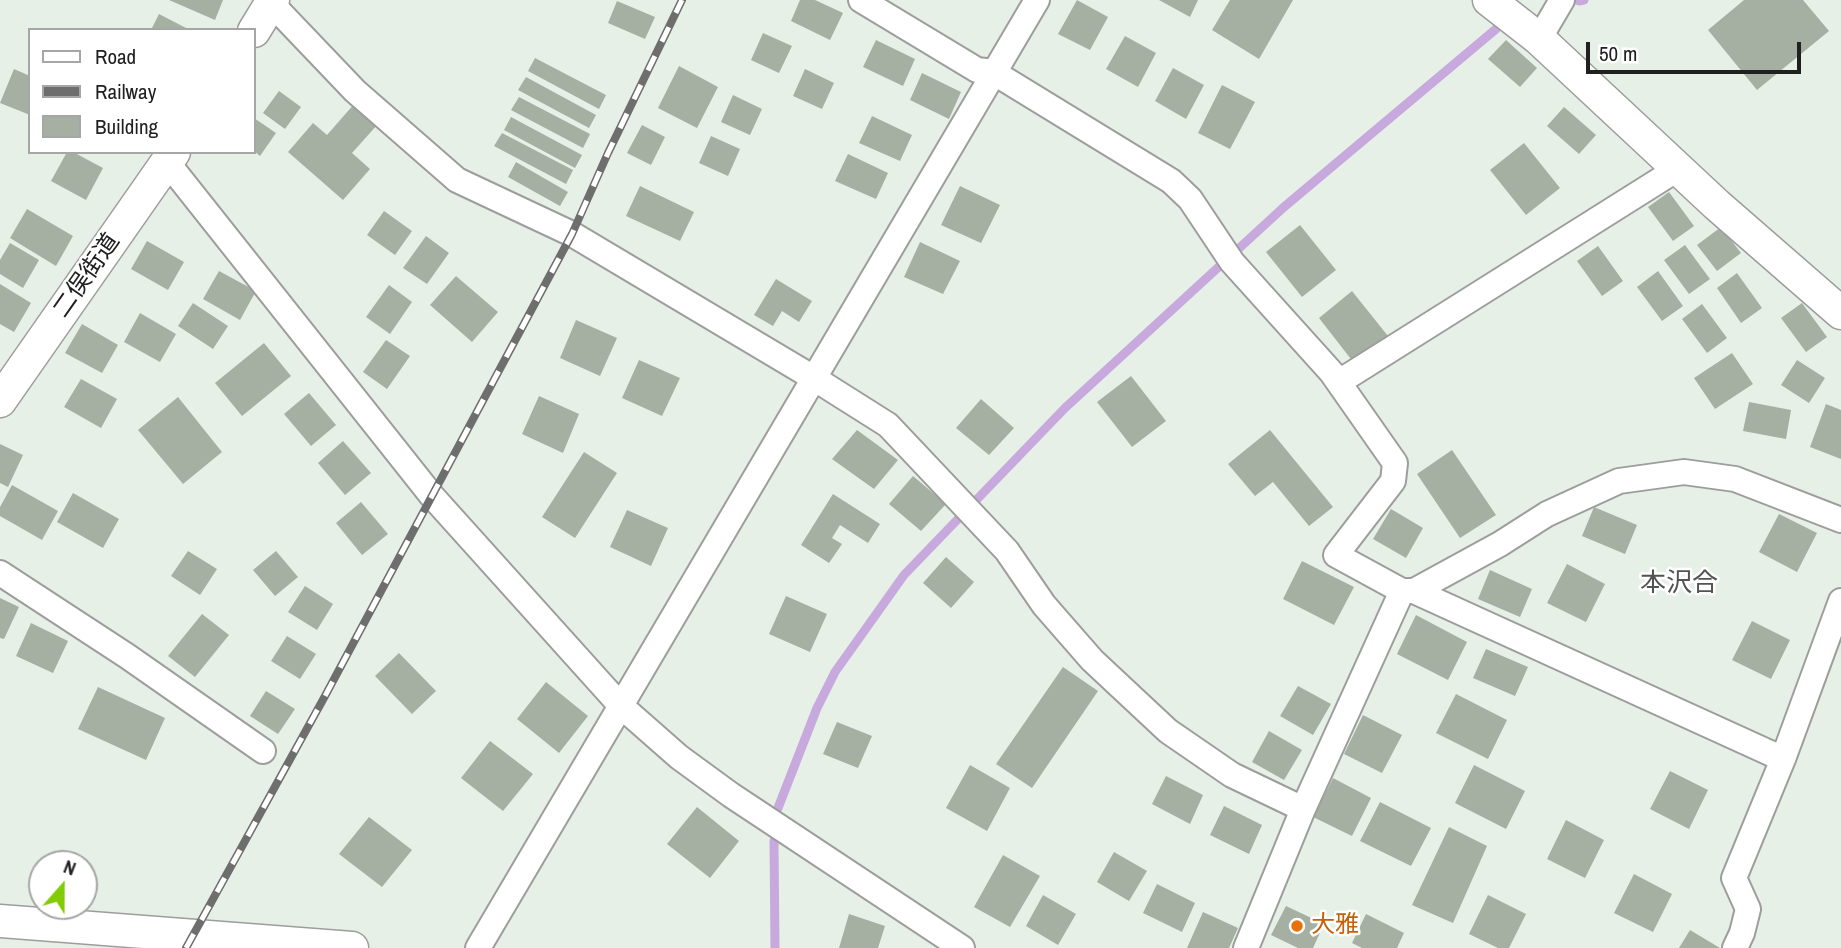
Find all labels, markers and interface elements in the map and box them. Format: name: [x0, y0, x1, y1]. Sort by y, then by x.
legend: [28, 28, 256, 154]
scale bar: [1589, 28, 1804, 72]
text: 50 m: [1599, 39, 1637, 68]
text: Road: [95, 42, 136, 71]
text: Railway: [95, 77, 156, 106]
text: Building: [95, 112, 158, 141]
street label: 二俣街道: [48, 228, 126, 324]
district label: 本沢合: [1640, 568, 1718, 600]
north arrow: [28, 850, 98, 920]
text: N: [60, 853, 80, 881]
place label: 大雅: [1311, 912, 1359, 940]
marker: 大雅: [1289, 918, 1305, 934]

